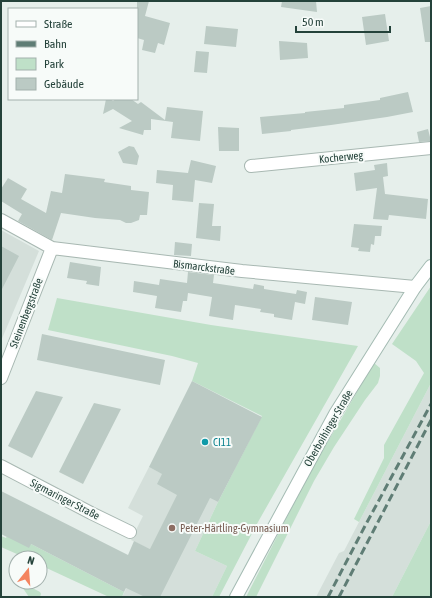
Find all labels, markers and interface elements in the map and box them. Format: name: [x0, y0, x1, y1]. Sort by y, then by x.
legend: [8, 8, 138, 100]
scale bar: [296, 8, 390, 34]
text: 50 m: [302, 15, 324, 29]
text: Straße: [44, 17, 72, 31]
text: Bahn: [44, 37, 67, 51]
text: Park: [44, 57, 65, 71]
text: Gebäude: [44, 77, 84, 91]
street label: Kocherweg: [318, 149, 364, 165]
street label: Bismarckstraße: [172, 257, 236, 277]
street label: Steinenbergstraße: [7, 276, 45, 350]
street label: Oberboihinger Straße: [301, 388, 355, 468]
place label: CI11: [213, 436, 231, 448]
marker: CI11: [200, 437, 210, 447]
street label: Sigmaringer Straße: [28, 476, 102, 522]
place label: Peter-Härtling-Gymnasium: [180, 522, 289, 534]
marker: Peter-Härtling-Gymnasium: [167, 523, 177, 533]
north arrow: [8, 550, 48, 590]
text: N: [26, 554, 36, 567]

